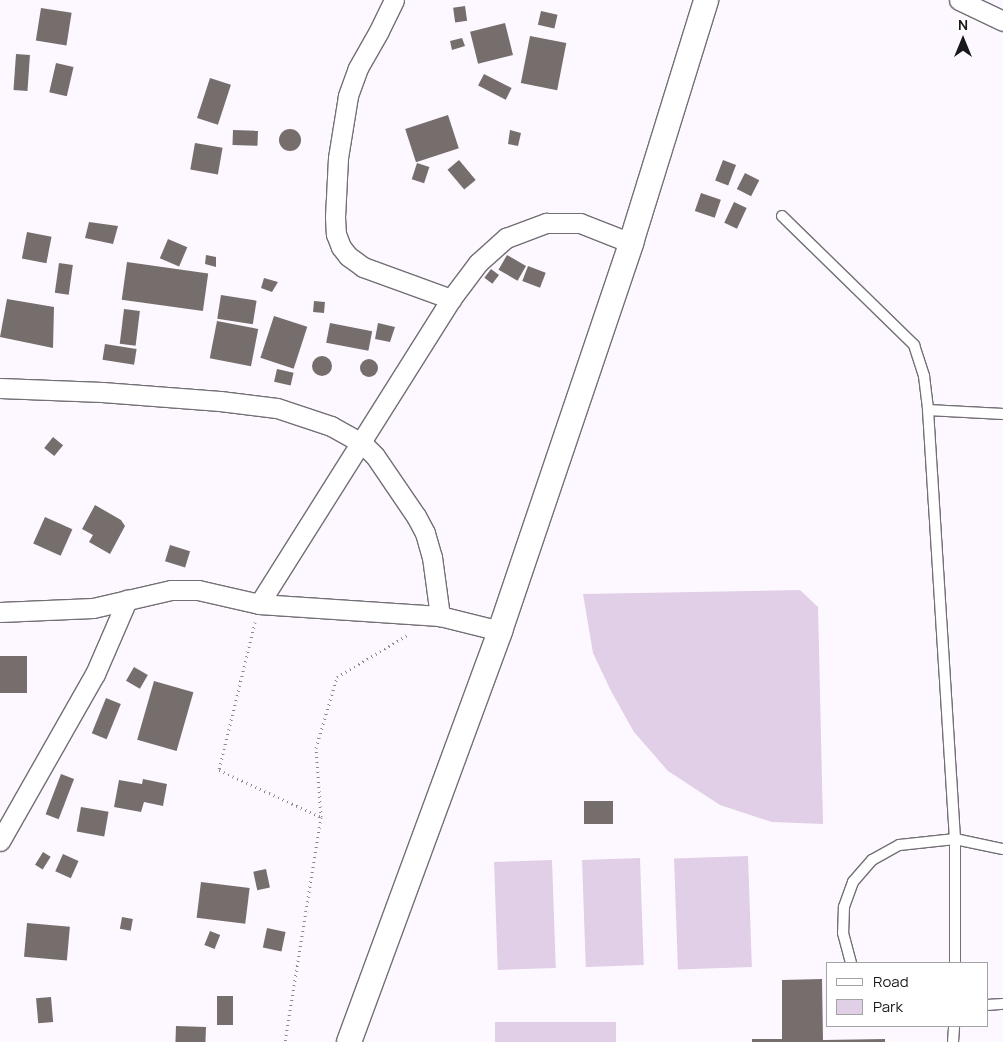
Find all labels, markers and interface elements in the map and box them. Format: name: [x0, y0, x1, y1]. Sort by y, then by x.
north arrow: [938, 15, 988, 65]
text: N: [958, 15, 968, 34]
legend: [826, 962, 988, 1027]
text: Road: [873, 971, 909, 992]
text: Park: [873, 996, 903, 1017]

